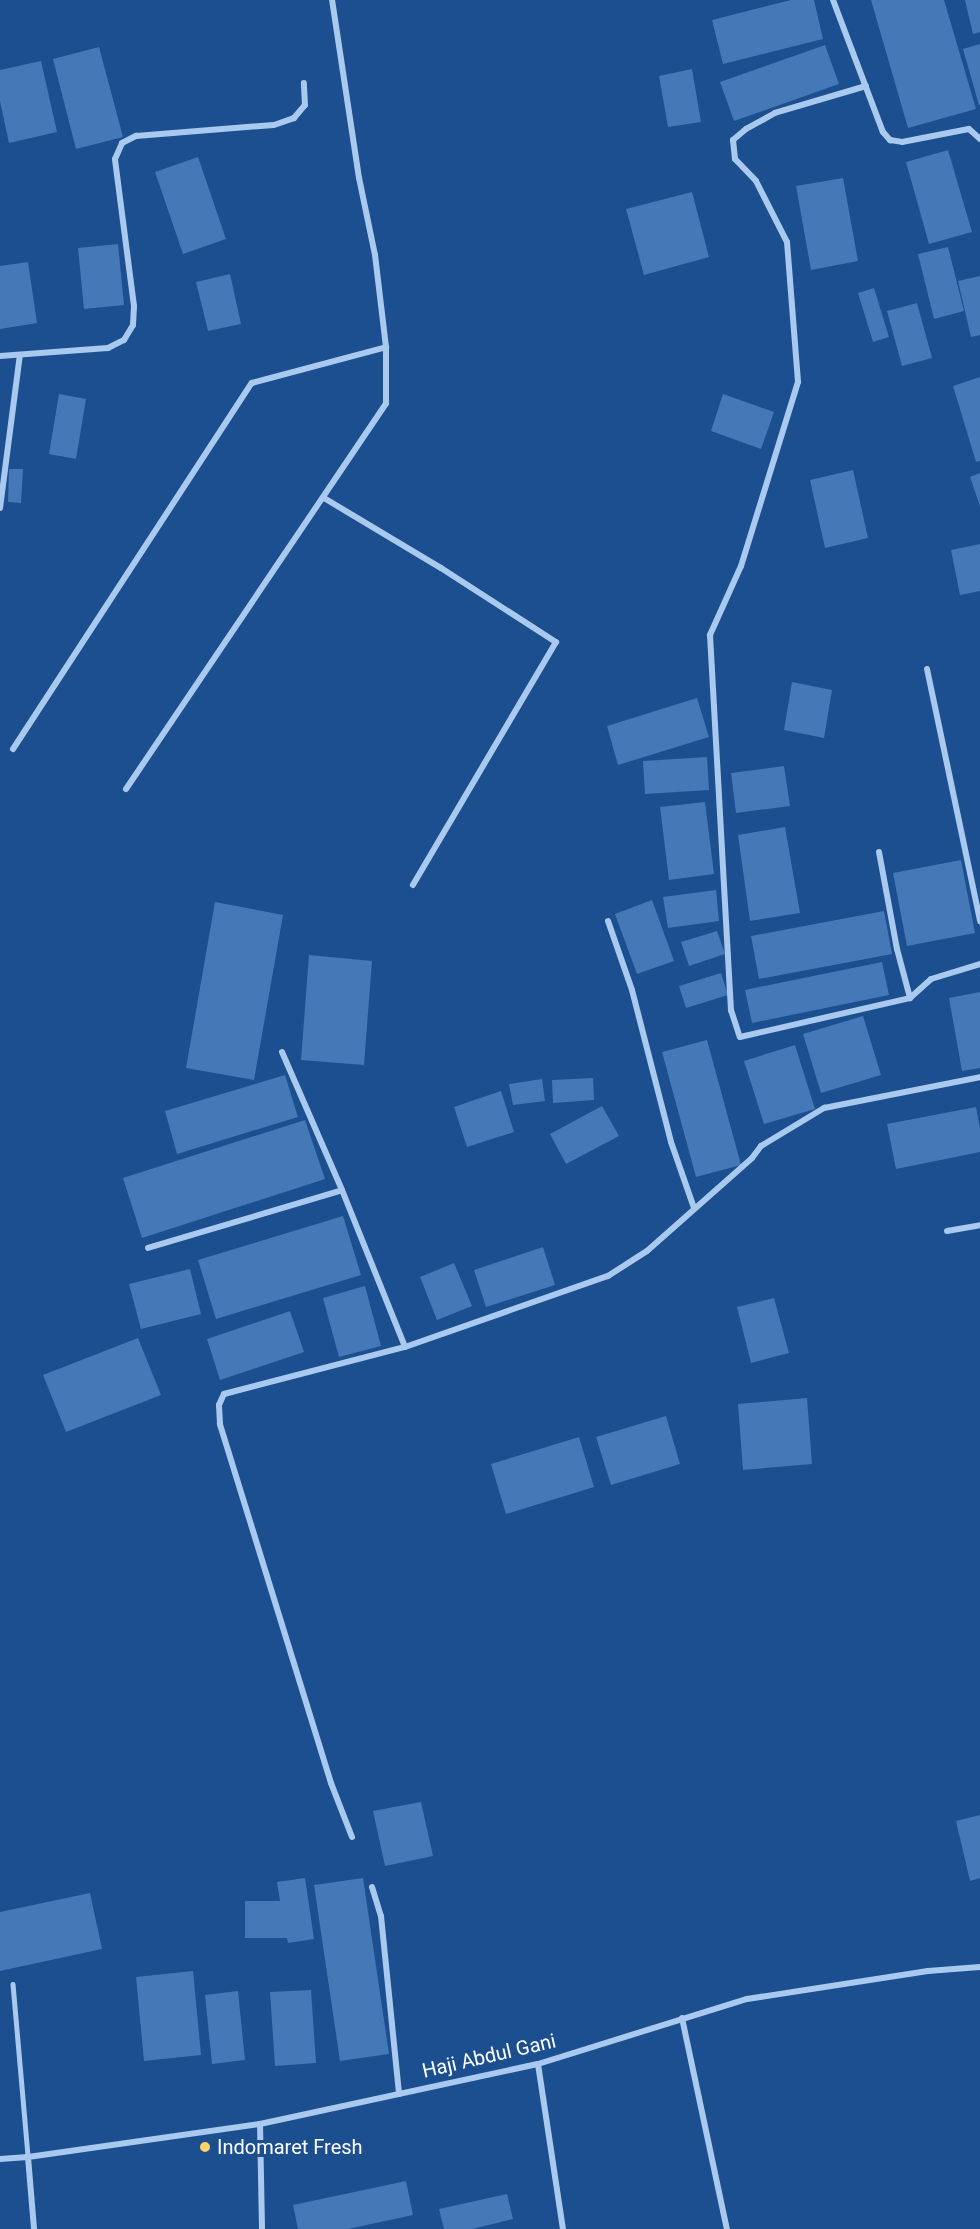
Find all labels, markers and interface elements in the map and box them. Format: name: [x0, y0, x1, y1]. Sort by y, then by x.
street label: Haji Abdul Gani: [420, 2029, 558, 2083]
place label: Indomaret Fresh: [217, 2135, 363, 2159]
marker: Indomaret Fresh: [198, 2140, 212, 2154]

